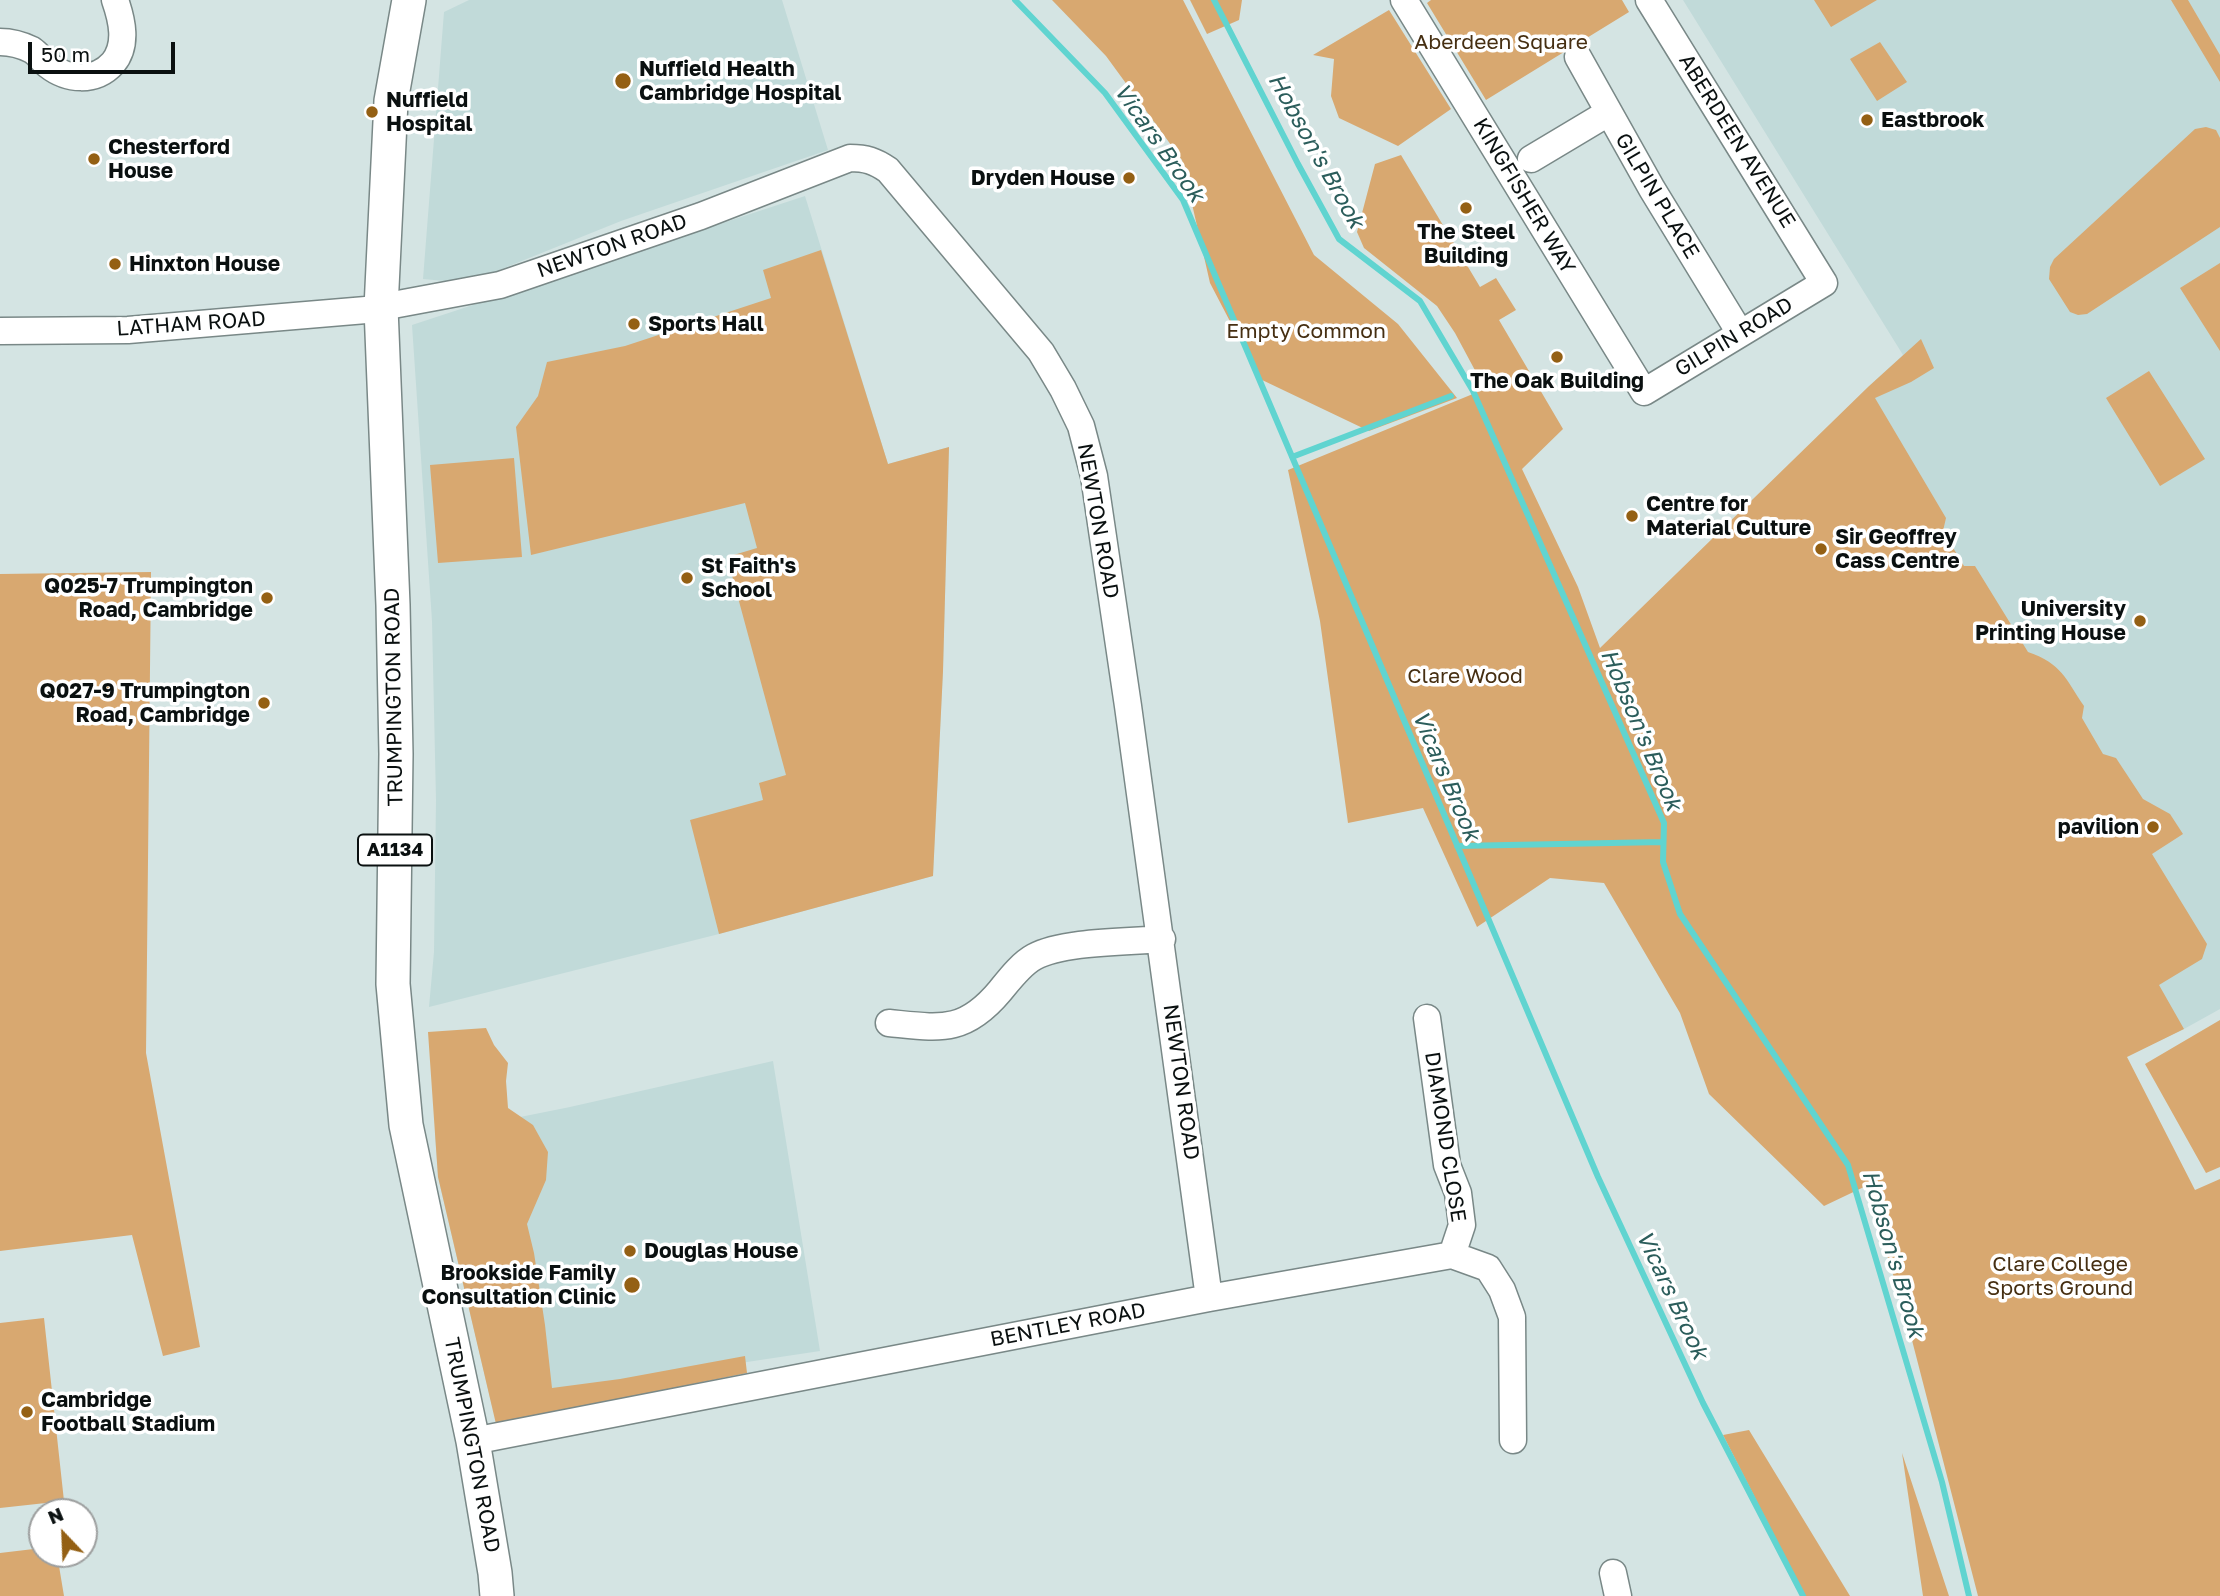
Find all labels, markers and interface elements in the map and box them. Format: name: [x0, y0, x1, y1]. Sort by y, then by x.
scale bar: [32, 28, 178, 72]
park label: Aberdeen Square: [1414, 29, 1588, 55]
text: 50 m: [41, 41, 90, 67]
street label: ABERDEEN AVENUE: [1673, 50, 1801, 232]
place label: Nuffield Health Cambridge Hospital: [639, 56, 841, 106]
water label: Hobson's Brook: [1262, 69, 1370, 233]
marker: Nuffield Health Cambridge Hospital: [613, 71, 633, 91]
water label: Vicars Brook: [1108, 78, 1210, 208]
place label: Nuffield Hospital: [386, 87, 473, 137]
marker: Nuffield Hospital: [364, 104, 380, 120]
place label: Eastbrook: [1881, 107, 1985, 133]
marker: Eastbrook: [1859, 112, 1875, 128]
street label: KINGFISHER WAY: [1468, 114, 1580, 278]
street label: GILPIN PLACE: [1610, 129, 1704, 263]
place label: Chesterford House: [108, 134, 230, 184]
marker: Chesterford House: [86, 151, 102, 167]
place label: Dryden House: [971, 165, 1115, 191]
marker: Dryden House: [1121, 170, 1137, 186]
marker: The Steel Building: [1458, 200, 1474, 216]
street label: NEWTON ROAD: [534, 209, 690, 283]
place label: The Steel Building: [1417, 219, 1515, 269]
place label: Hinxton House: [129, 251, 280, 277]
marker: Hinxton House: [107, 256, 123, 272]
street label: GILPIN ROAD: [1670, 292, 1798, 382]
street label: LATHAM ROAD: [116, 306, 266, 342]
place label: Sports Hall: [648, 311, 764, 337]
marker: Sports Hall: [626, 316, 642, 332]
park label: Empty Common: [1226, 318, 1386, 344]
marker: The Oak Building: [1549, 349, 1565, 365]
place label: The Oak Building: [1470, 368, 1644, 394]
street label: NEWTON ROAD: [1072, 441, 1124, 601]
place label: Centre for Material Culture: [1646, 491, 1811, 541]
marker: Centre for Material Culture: [1624, 508, 1640, 524]
place label: Sir Geoffrey Cass Centre: [1835, 524, 1960, 574]
marker: Sir Geoffrey Cass Centre: [1813, 541, 1829, 557]
place label: St Faith's School: [701, 553, 796, 603]
marker: St Faith's School: [679, 570, 695, 586]
place label: Q025-7 Trumpington Road, Cambridge: [44, 573, 253, 623]
street label: TRUMPINGTON ROAD: [379, 587, 409, 807]
marker: Q025-7 Trumpington Road, Cambridge: [259, 590, 275, 606]
place label: University Printing House: [1975, 596, 2126, 646]
marker: University Printing House: [2132, 613, 2148, 629]
water label: Hobson's Brook: [1594, 645, 1688, 815]
park label: Clare Wood: [1407, 663, 1523, 689]
place label: Q027-9 Trumpington Road, Cambridge: [40, 678, 250, 728]
marker: Q027-9 Trumpington Road, Cambridge: [256, 695, 272, 711]
water label: Vicars Brook: [1406, 707, 1486, 845]
place label: pavilion: [2058, 814, 2139, 840]
marker: pavilion: [2145, 819, 2161, 835]
road number: A1134: [358, 834, 432, 866]
street label: NEWTON ROAD: [1158, 1002, 1204, 1162]
street label: DIAMOND CLOSE: [1419, 1050, 1471, 1224]
water label: Hobson's Brook: [1856, 1167, 1930, 1341]
water label: Vicars Brook: [1630, 1226, 1714, 1364]
place label: Douglas House: [644, 1238, 798, 1264]
marker: Douglas House: [622, 1243, 638, 1259]
park label: Clare College Sports Ground: [1987, 1251, 2133, 1301]
place label: Brookside Family Consultation Clinic: [421, 1260, 616, 1310]
marker: Brookside Family Consultation Clinic: [622, 1275, 642, 1295]
street label: BENTLEY ROAD: [988, 1298, 1148, 1352]
street label: TRUMPINGTON ROAD: [439, 1335, 505, 1555]
place label: Cambridge Football Stadium: [41, 1387, 215, 1437]
marker: Cambridge Football Stadium: [19, 1404, 35, 1420]
north arrow: [28, 1498, 98, 1568]
text: N: [44, 1502, 67, 1528]

